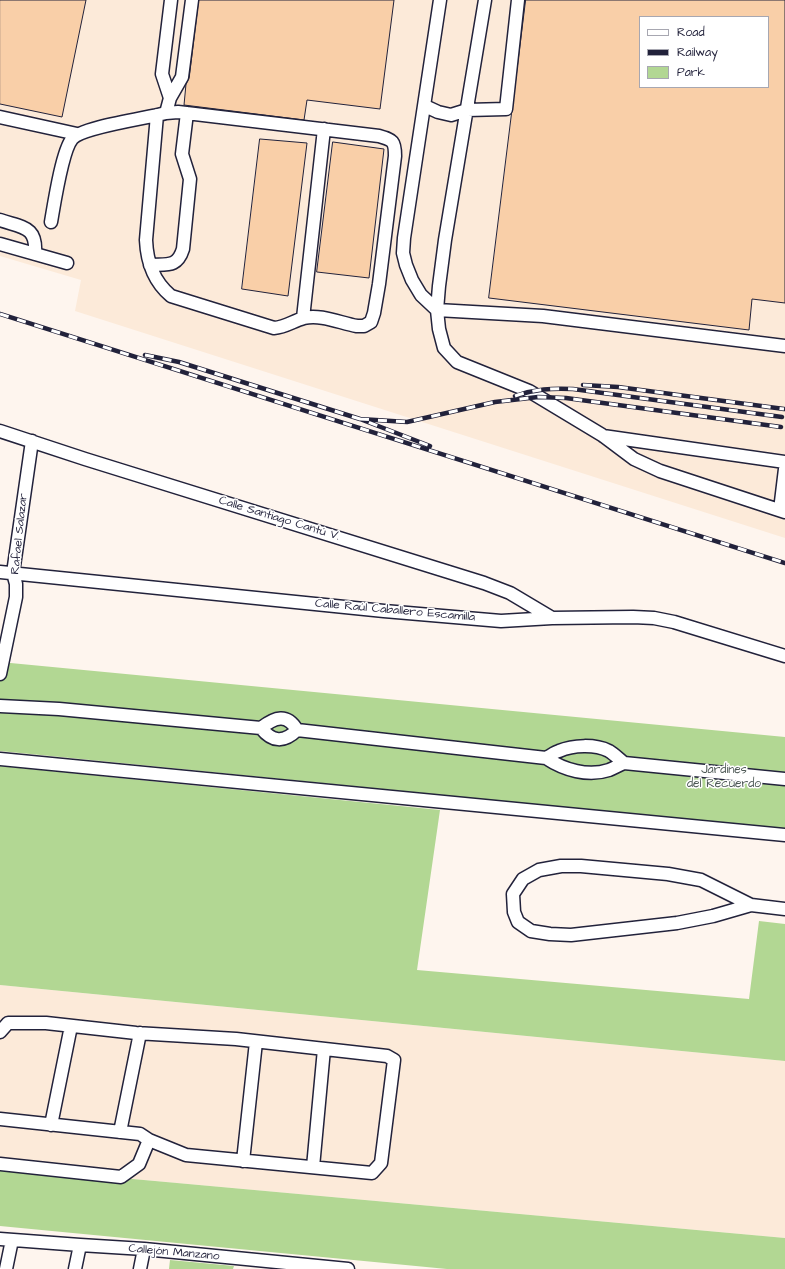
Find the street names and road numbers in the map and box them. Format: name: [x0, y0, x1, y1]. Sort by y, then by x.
street label: Rafael Salazar: [9, 493, 31, 575]
street label: Calle Santiago Cantú V.: [217, 494, 341, 544]
street label: Calle Raúl Caballero Escamilla: [314, 597, 476, 625]
street label: Callejón Manzano: [128, 1242, 220, 1264]

